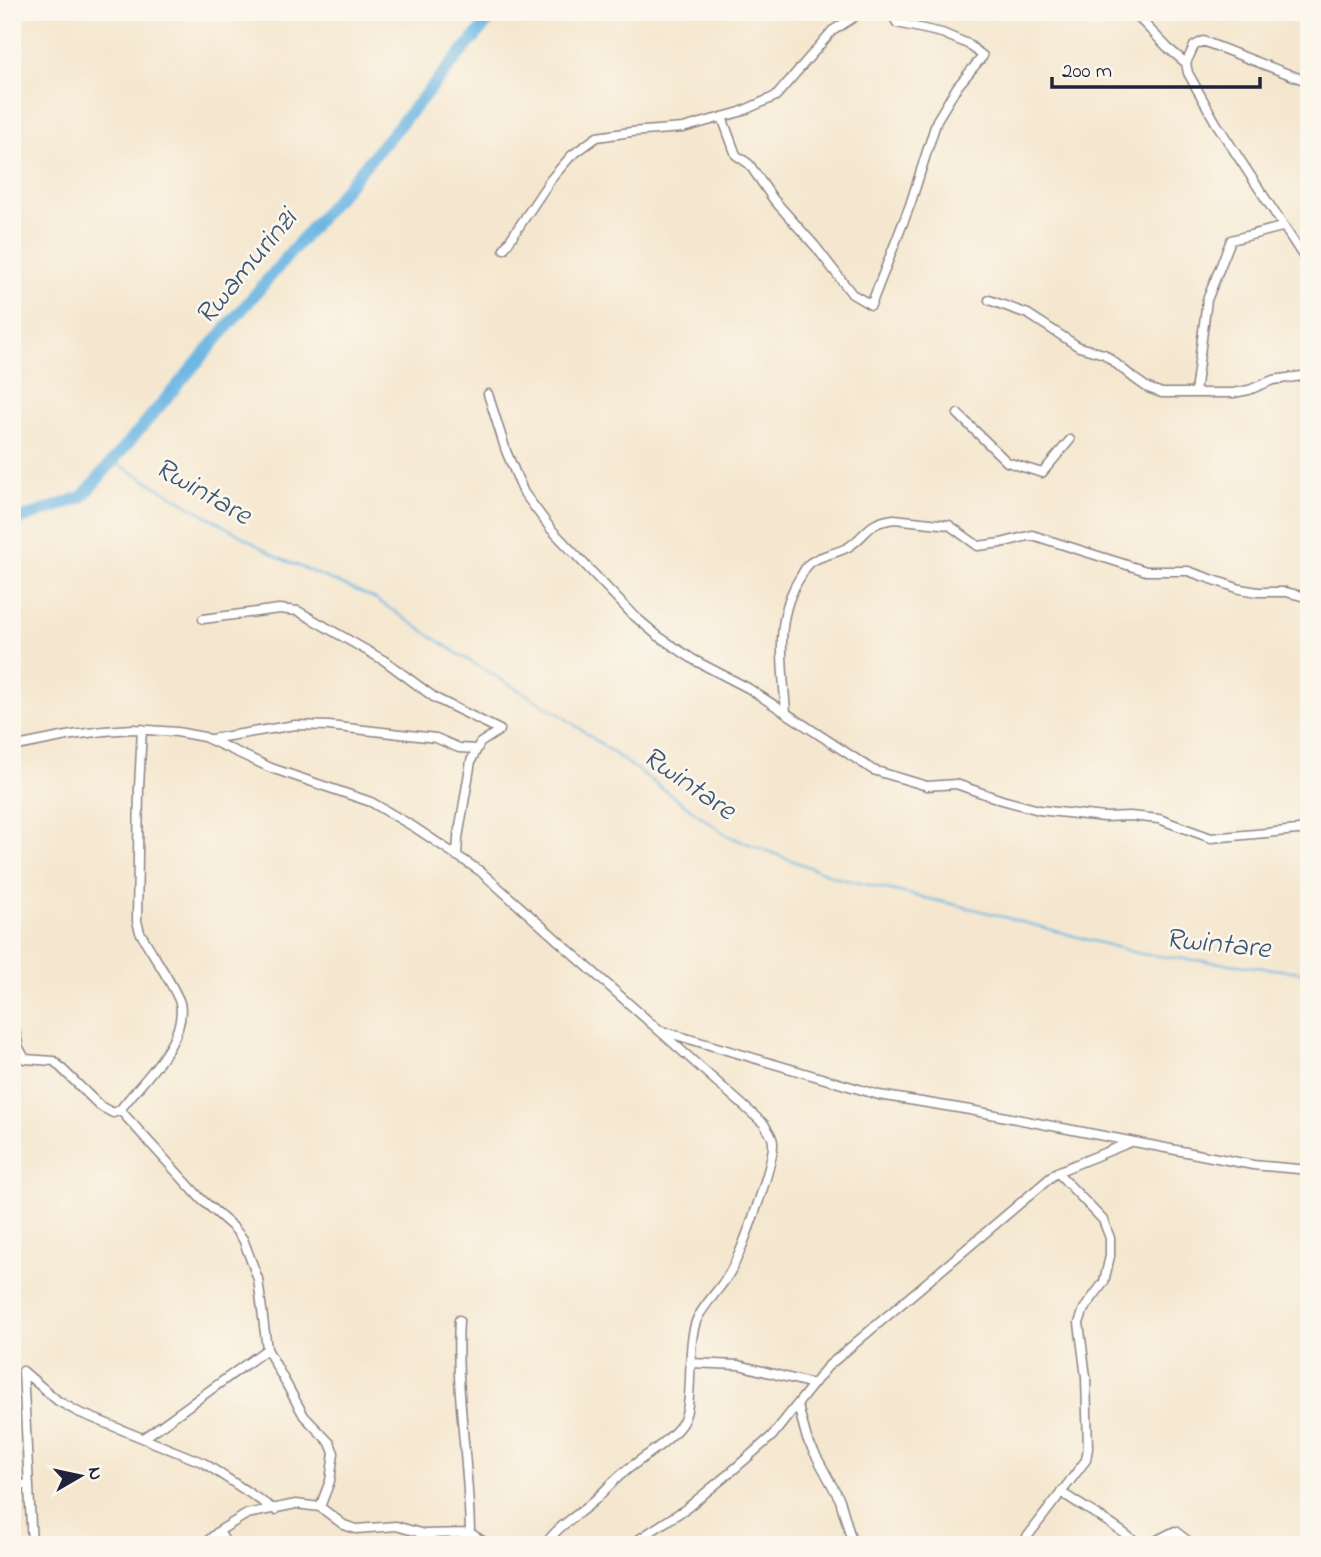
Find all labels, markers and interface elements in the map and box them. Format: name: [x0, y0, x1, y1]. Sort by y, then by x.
scale bar: [1052, 46, 1260, 90]
text: 200 m: [1062, 57, 1112, 87]
water label: Rwamurinzi: [185, 198, 311, 336]
water label: Rwintare: [146, 447, 261, 539]
water label: Rwintare: [632, 736, 745, 834]
water label: Rwintare: [1163, 918, 1274, 973]
north arrow: [46, 1442, 116, 1512]
text: N: [80, 1465, 109, 1482]

